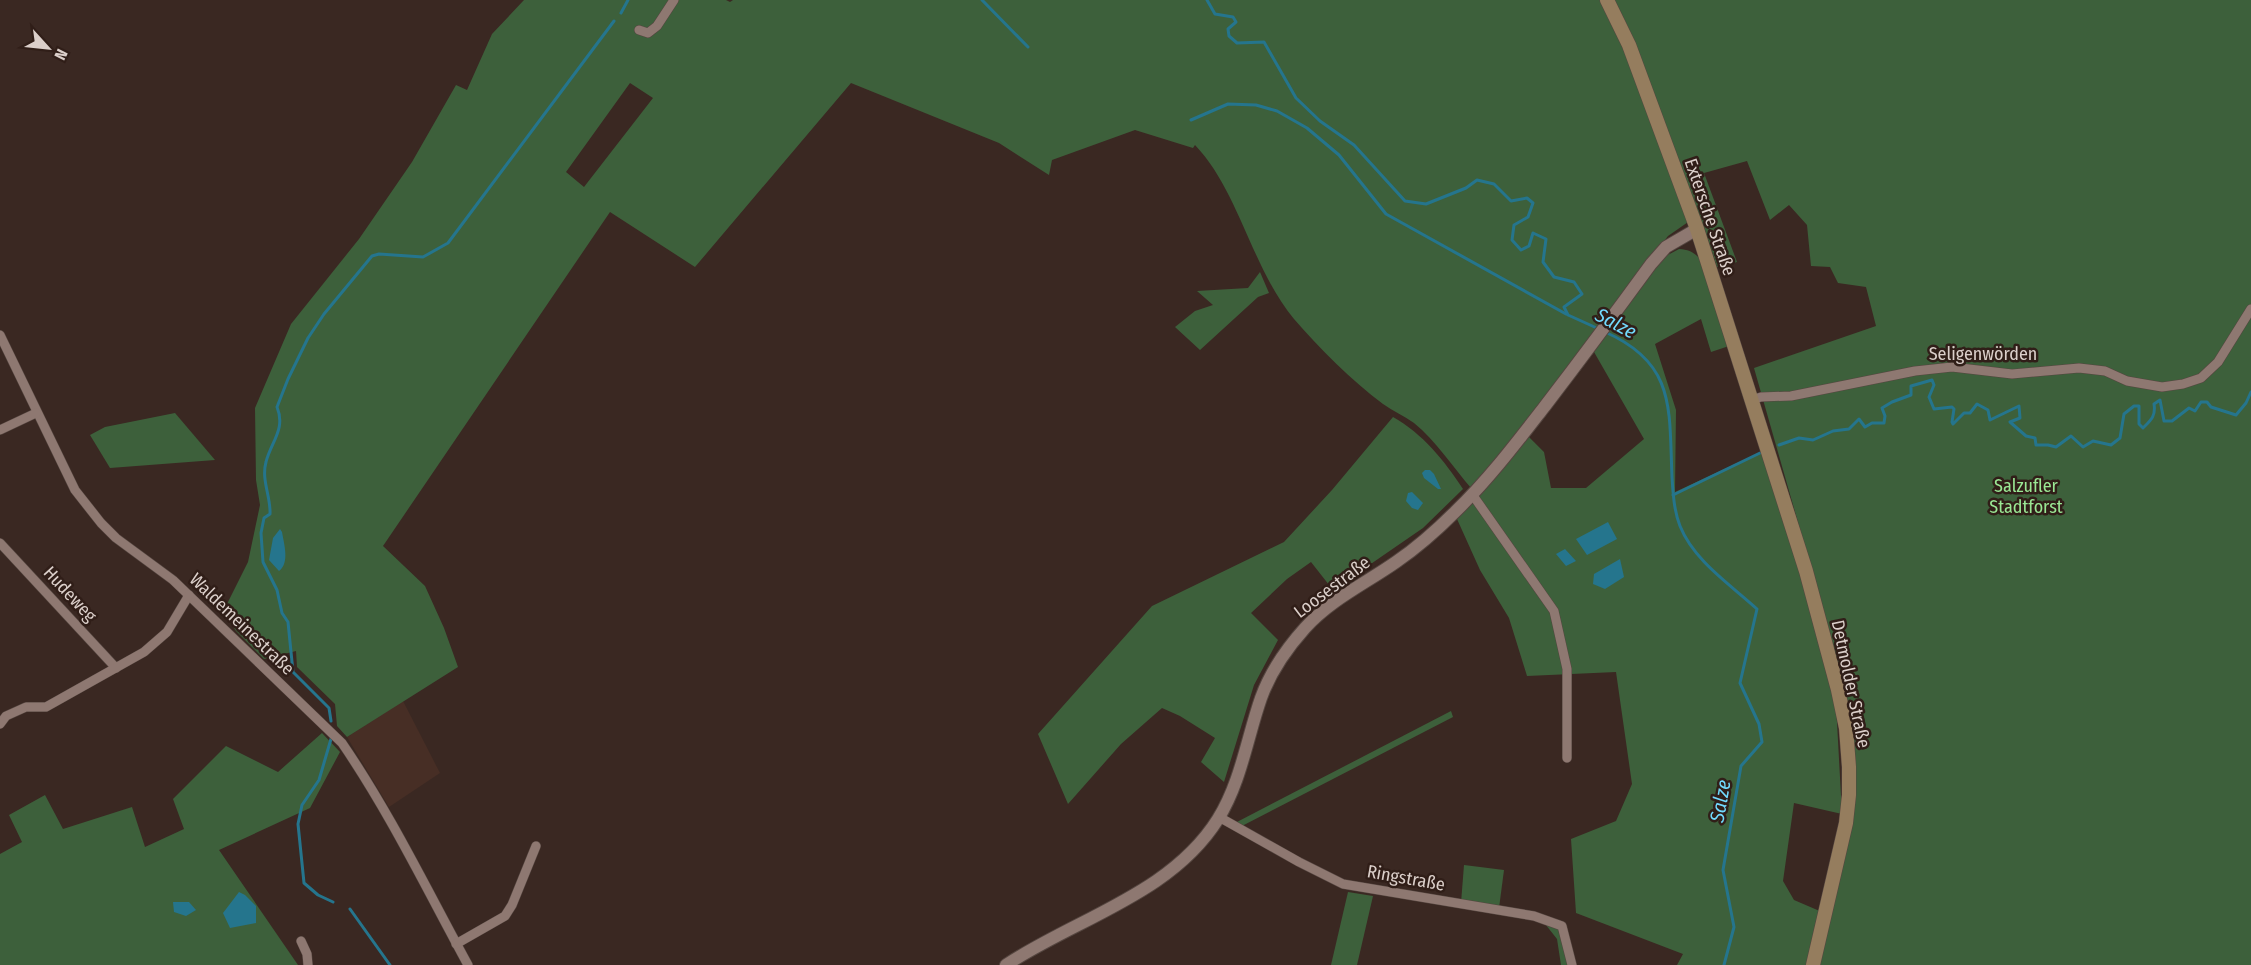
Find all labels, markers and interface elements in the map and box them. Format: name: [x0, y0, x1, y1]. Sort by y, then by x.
north arrow: [18, 18, 78, 78]
text: N: [50, 46, 72, 63]
street label: Extersche Straße: [1680, 155, 1740, 279]
water label: Salze: [1591, 302, 1641, 344]
street label: Seligenwörden: [1929, 343, 2037, 365]
park label: Salzufler Stadtforst: [1989, 475, 2063, 518]
street label: Loosestraße: [1290, 551, 1375, 623]
street label: Hudeweg: [39, 562, 102, 627]
street label: Waldemeinestraße: [185, 568, 299, 680]
street label: Detmolder Straße: [1827, 618, 1875, 750]
water label: Salze: [1704, 777, 1736, 825]
street label: Ringstraße: [1365, 860, 1447, 896]

